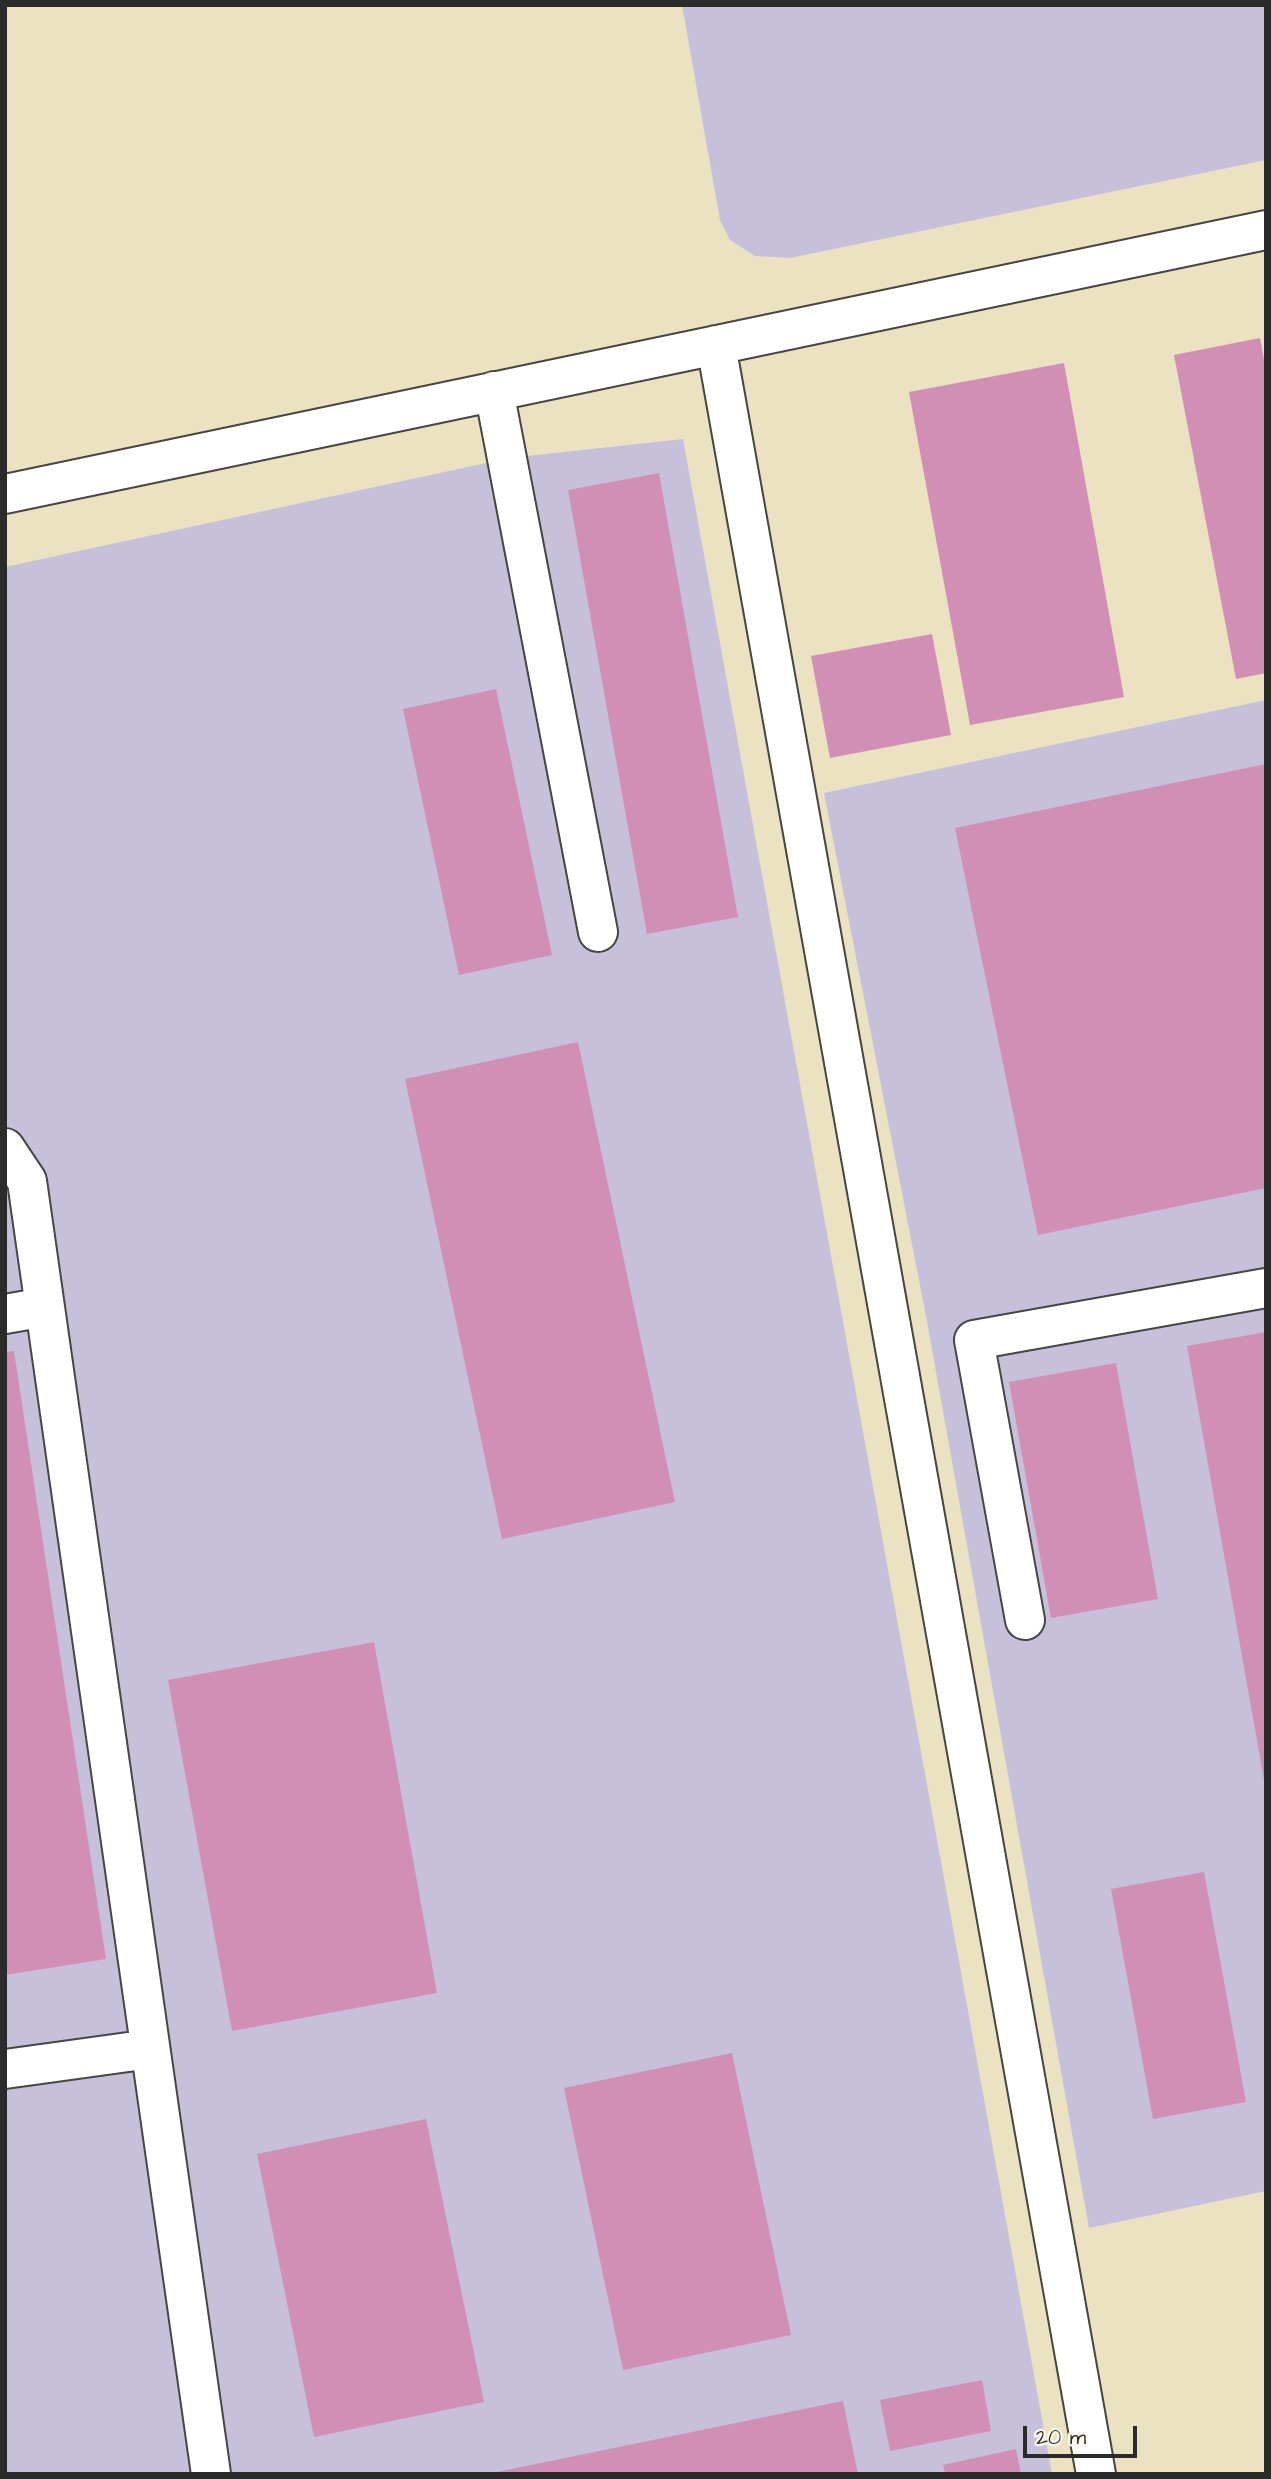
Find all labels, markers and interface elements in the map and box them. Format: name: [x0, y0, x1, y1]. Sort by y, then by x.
scale bar: [1026, 2412, 1140, 2456]
text: 20 m: [1036, 2423, 1086, 2452]

